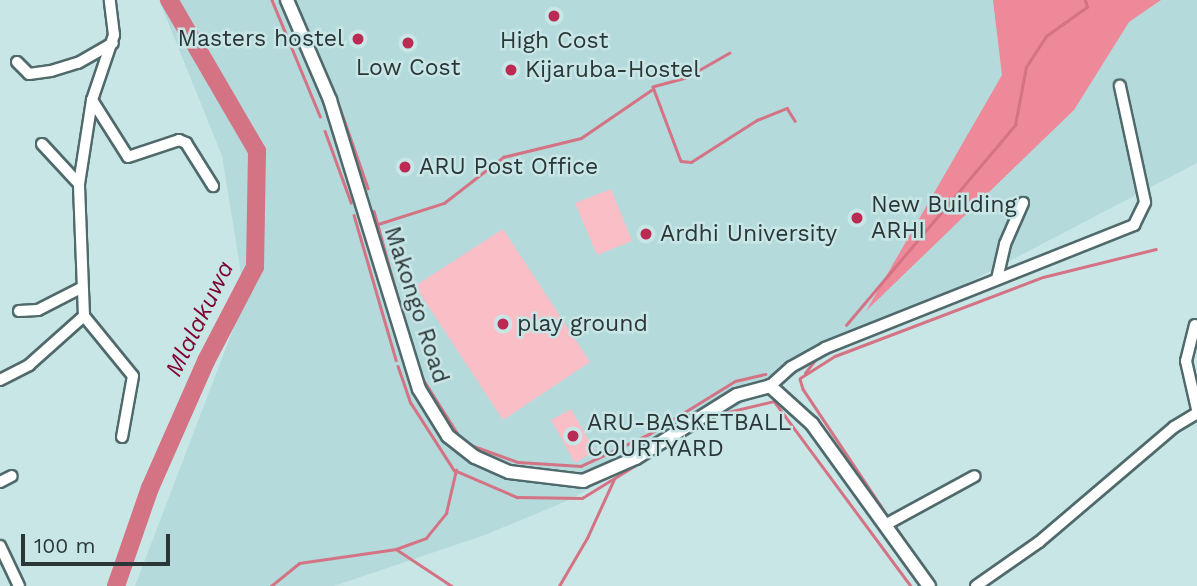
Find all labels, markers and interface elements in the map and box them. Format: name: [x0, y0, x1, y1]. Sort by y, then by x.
marker: High Cost: [546, 8, 562, 24]
place label: Masters hostel: [177, 25, 344, 53]
place label: High Cost: [500, 27, 608, 55]
marker: Masters hostel: [350, 31, 366, 47]
marker: Low Cost: [400, 35, 416, 51]
place label: Low Cost: [355, 54, 461, 82]
place label: Kijaruba-Hostel: [525, 56, 700, 84]
marker: Kijaruba-Hostel: [503, 62, 519, 78]
place label: ARU Post Office: [419, 153, 598, 181]
marker: ARU Post Office: [397, 159, 413, 175]
place label: New Building ARHI: [871, 191, 1017, 245]
marker: New Building ARHI: [849, 210, 865, 226]
place label: Ardhi University: [660, 220, 837, 248]
street label: Makongo Road: [378, 223, 454, 387]
marker: Ardhi University: [638, 226, 654, 242]
water label: Mlalakuwa: [160, 256, 240, 382]
place label: play ground: [517, 310, 648, 338]
marker: play ground: [495, 316, 511, 332]
place label: ARU-BASKETBALL COURTYARD: [587, 409, 791, 463]
marker: ARU-BASKETBALL COURTYARD: [565, 428, 581, 444]
scale bar: [24, 520, 173, 564]
text: 100 m: [34, 533, 96, 558]

